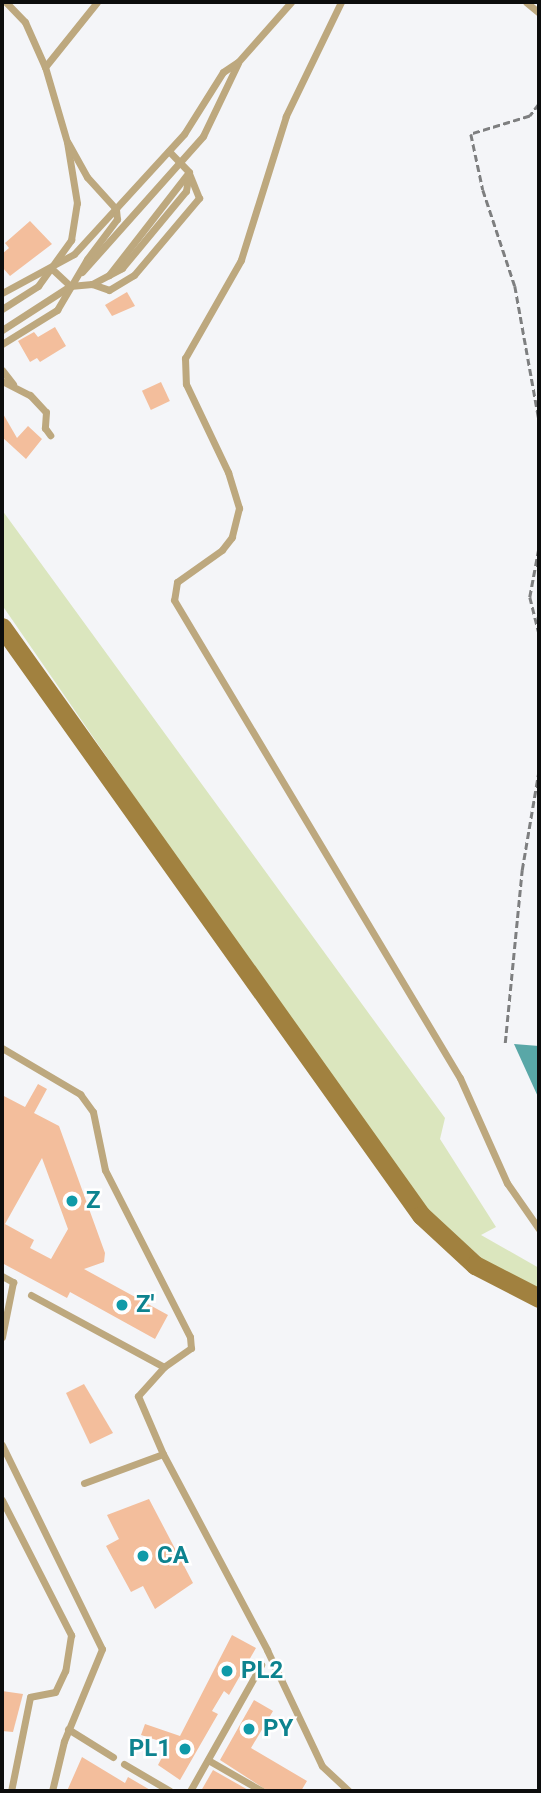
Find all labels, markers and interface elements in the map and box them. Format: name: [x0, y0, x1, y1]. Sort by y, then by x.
place label: Z: [86, 1187, 101, 1215]
marker: Z: [64, 1193, 80, 1209]
place label: Z': [136, 1291, 154, 1319]
marker: Z': [114, 1297, 130, 1313]
place label: CA: [157, 1542, 189, 1570]
marker: CA: [135, 1548, 151, 1564]
place label: PL2: [241, 1657, 283, 1685]
marker: PL2: [219, 1663, 235, 1679]
place label: PY: [263, 1715, 293, 1743]
marker: PY: [241, 1721, 257, 1737]
place label: PL1: [129, 1735, 171, 1763]
marker: PL1: [177, 1741, 193, 1757]

